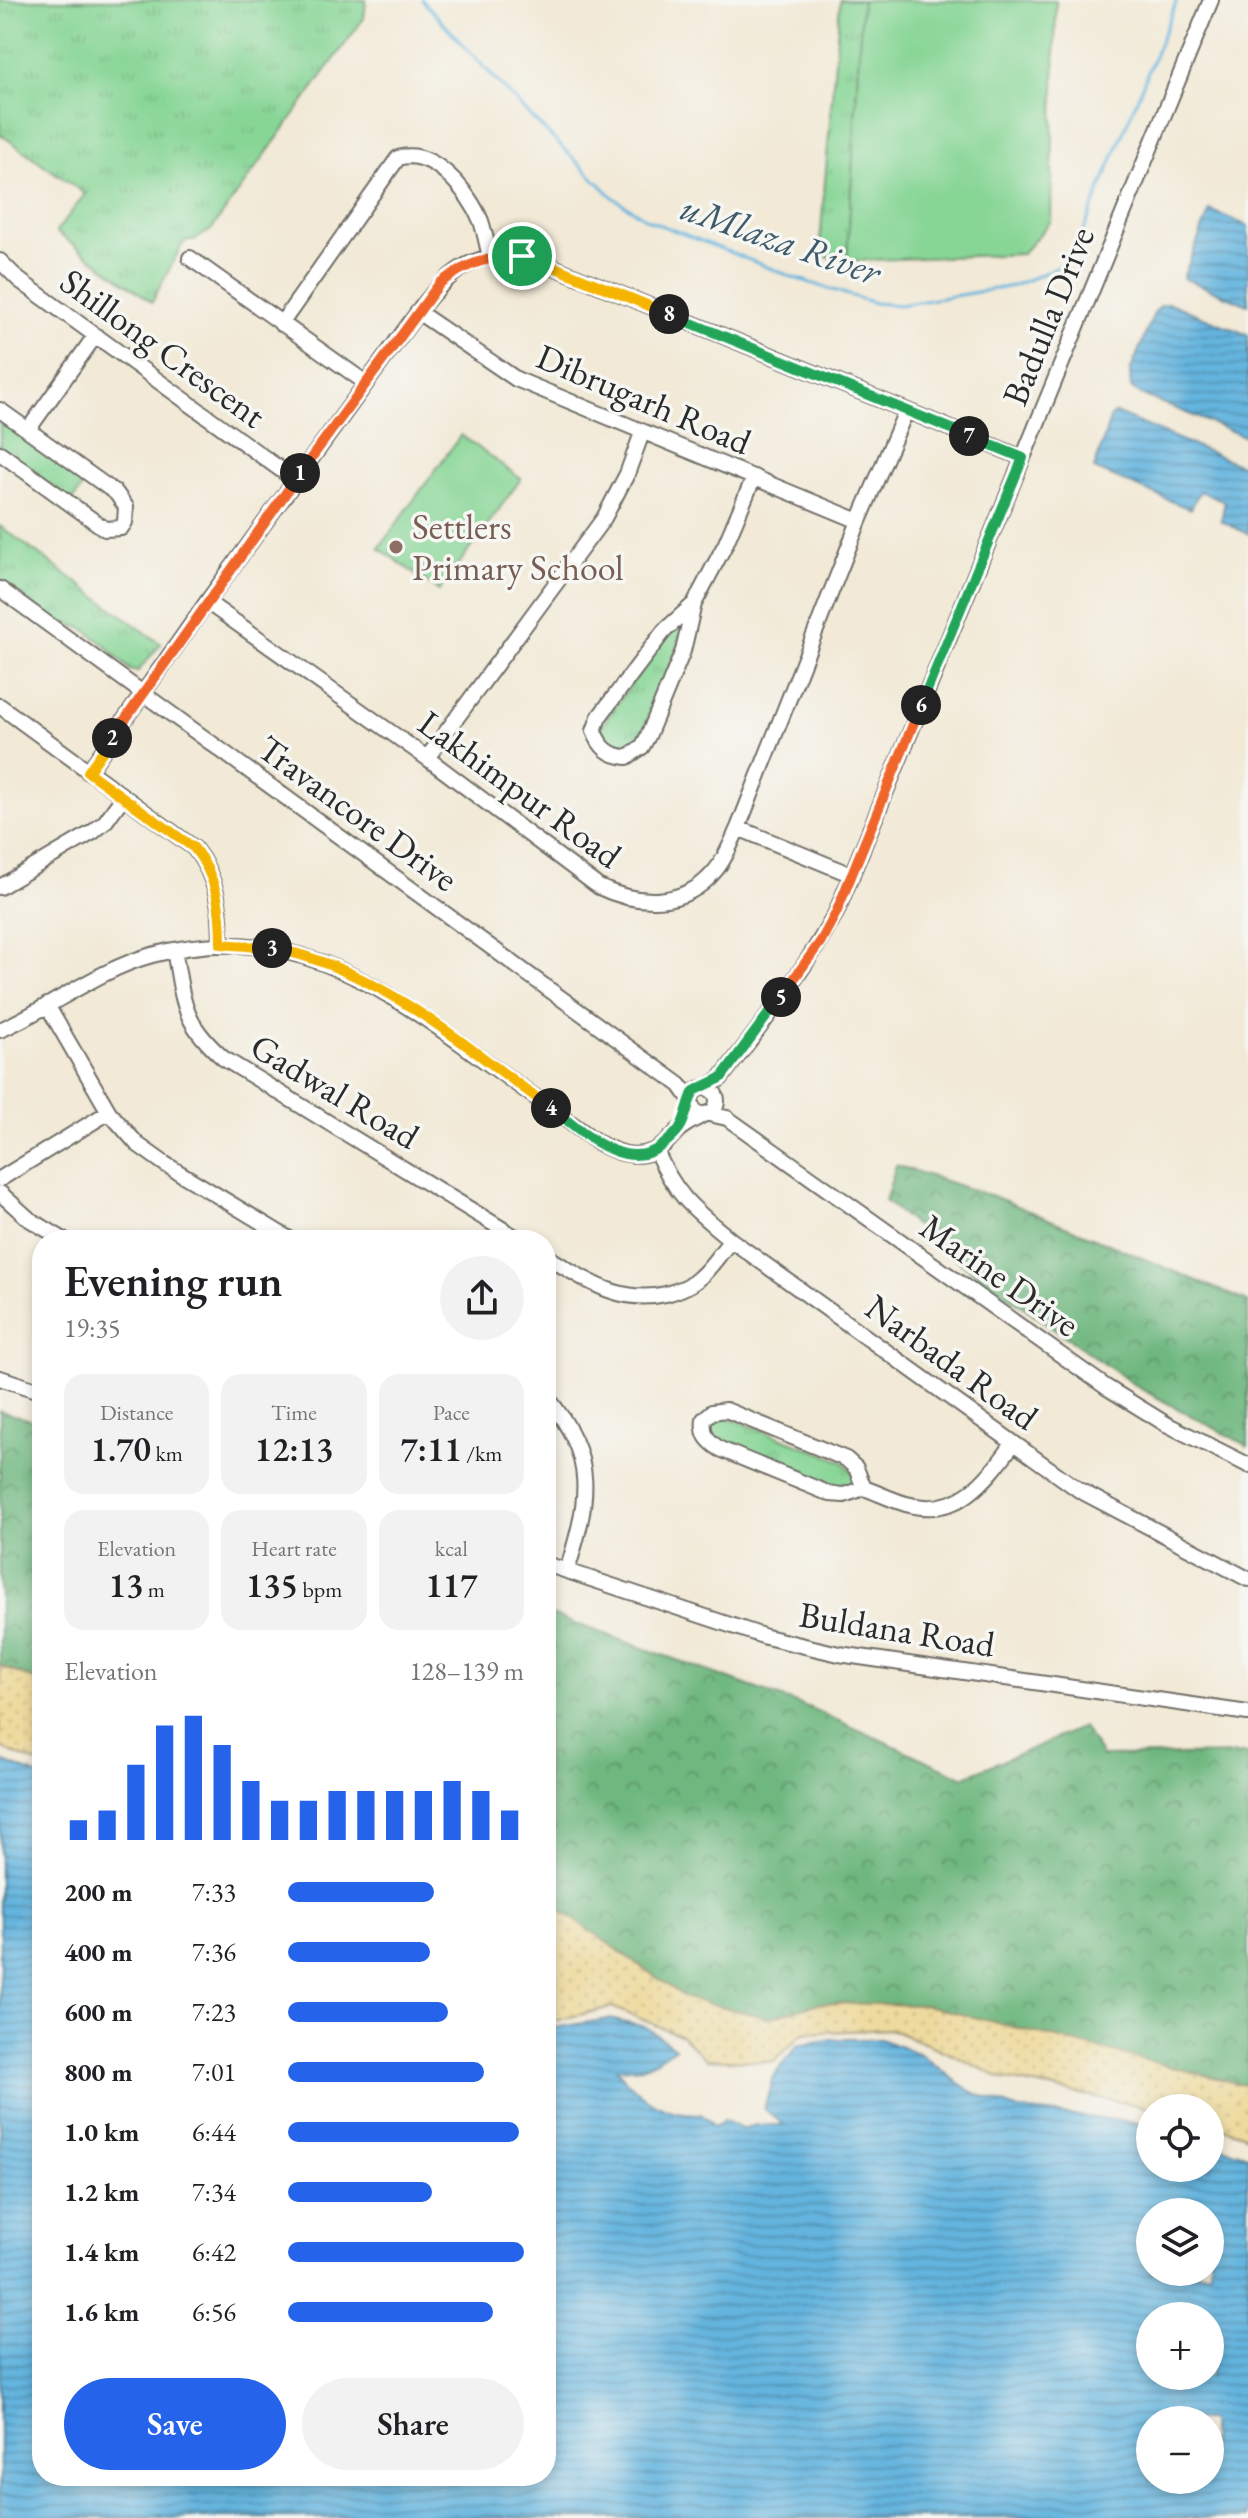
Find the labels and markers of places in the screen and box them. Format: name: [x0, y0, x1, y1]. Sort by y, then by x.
pin: [488, 222, 556, 290]
pin: 8: [649, 294, 689, 334]
pin: 7: [949, 416, 989, 456]
pin: 1: [280, 453, 320, 493]
place label: Settlers Primary School: [412, 503, 624, 591]
marker: Settlers Primary School: [387, 538, 405, 556]
pin: 6: [901, 685, 941, 725]
pin: 2: [92, 718, 132, 758]
pin: 3: [252, 928, 292, 968]
pin: 5: [761, 977, 801, 1017]
pin: 4: [531, 1088, 571, 1128]

